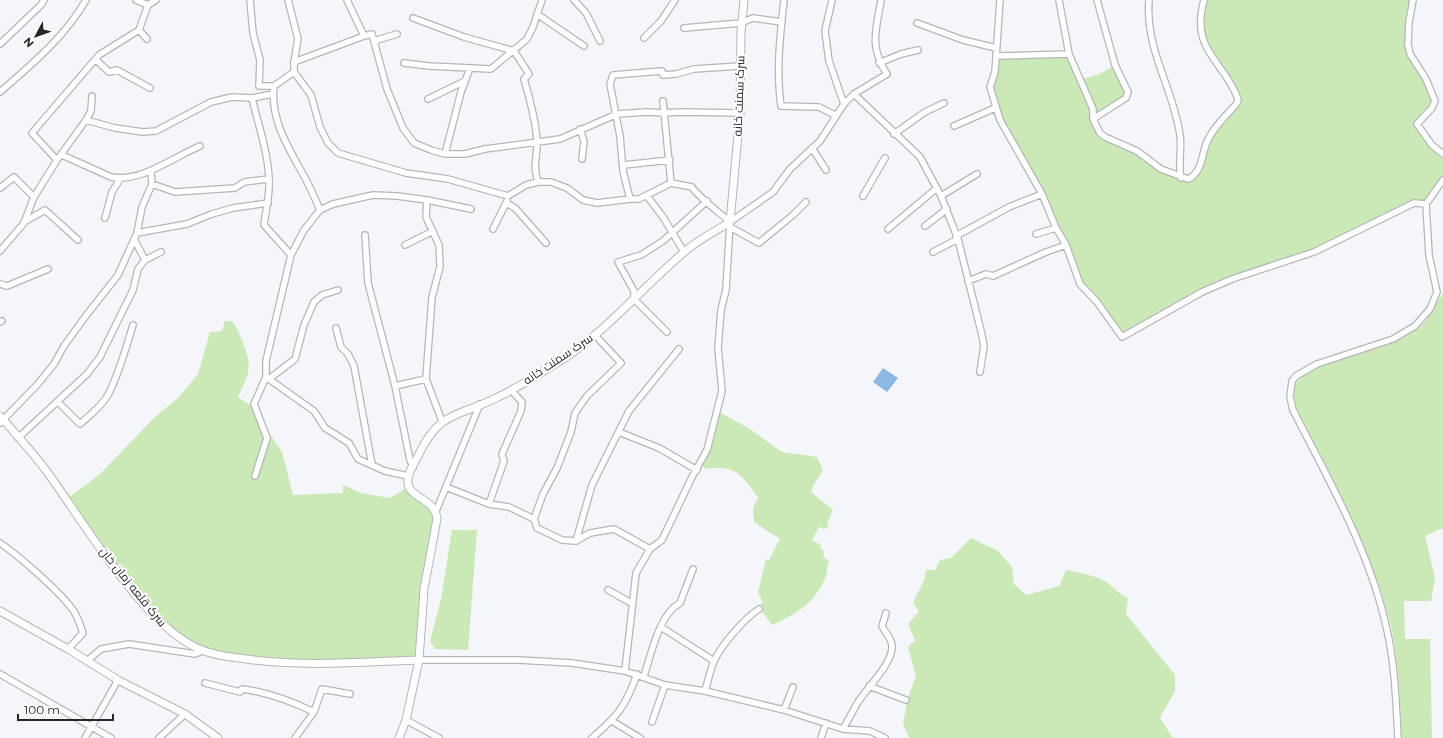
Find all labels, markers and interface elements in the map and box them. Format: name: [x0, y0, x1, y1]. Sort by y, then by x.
north arrow: [16, 16, 56, 56]
text: N: [20, 35, 37, 51]
street label: سرک سمنت خانه: [730, 55, 747, 137]
street label: سرک سمنت خانه: [520, 330, 595, 387]
street label: سرک قلعه زمان خان: [97, 544, 170, 630]
scale bar: [18, 696, 113, 722]
text: 100 m: [24, 702, 60, 717]

